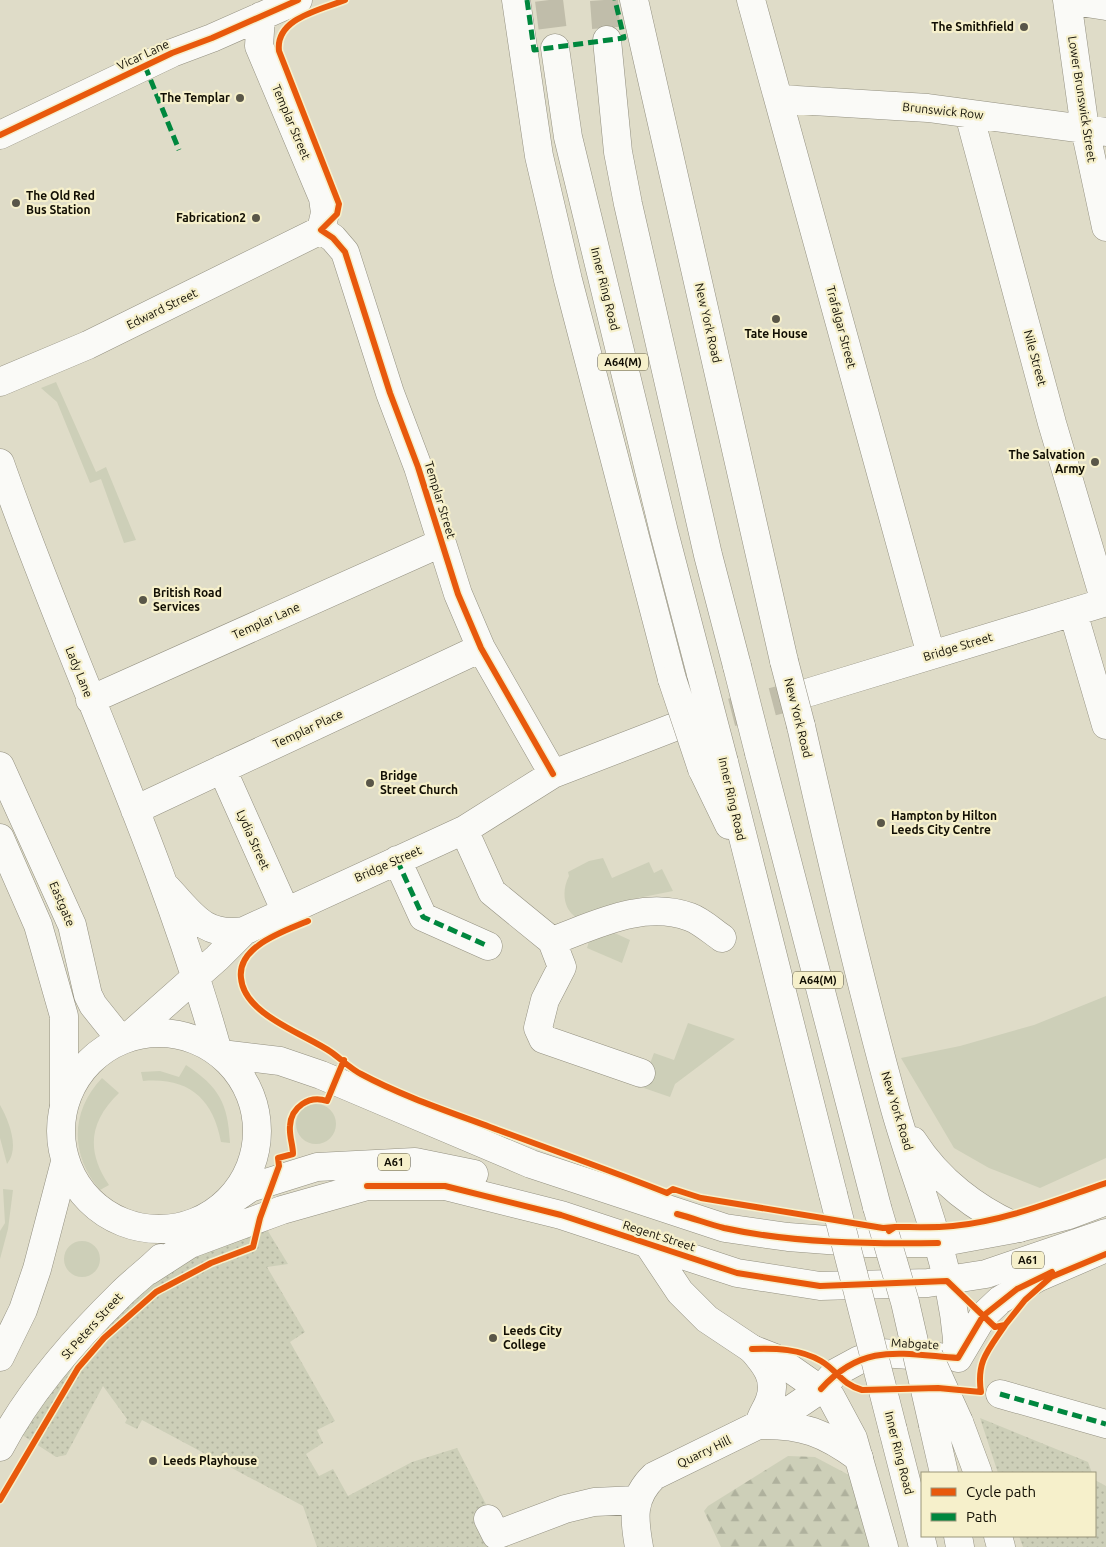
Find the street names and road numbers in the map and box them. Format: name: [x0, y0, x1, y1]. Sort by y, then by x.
street label: Lower Brunswick Street: [1066, 35, 1099, 163]
street label: Vicar Lane: [115, 37, 171, 72]
street label: Templar Street: [270, 82, 313, 162]
street label: Brunswick Row: [902, 100, 985, 121]
street label: Inner Ring Road: [589, 246, 622, 332]
street label: New York Road: [693, 282, 724, 364]
street label: Trafalgar Street: [824, 284, 859, 370]
street label: Edward Street: [124, 286, 199, 331]
street label: Nile Street: [1022, 328, 1049, 388]
road number: A64(M): [598, 354, 648, 371]
street label: Templar Street: [423, 460, 459, 540]
street label: Templar Lane: [230, 600, 302, 641]
street label: Bridge Street: [922, 630, 994, 663]
street label: Lady Lane: [63, 645, 96, 699]
street label: New York Road: [782, 677, 815, 759]
street label: Templar Place: [271, 707, 345, 750]
street label: Inner Ring Road: [717, 756, 748, 842]
street label: Lydia Street: [234, 808, 273, 872]
street label: Bridge Street: [352, 843, 424, 884]
street label: Eastgate: [47, 880, 78, 928]
road number: A64(M): [793, 972, 843, 988]
street label: New York Road: [879, 1070, 916, 1152]
road number: A61: [378, 1154, 410, 1170]
street label: Regent Street: [621, 1218, 697, 1253]
road number: A61: [1012, 1252, 1044, 1268]
street label: St Peters Street: [58, 1290, 125, 1361]
street label: Mabgate: [891, 1336, 939, 1351]
street label: Inner Ring Road: [883, 1410, 916, 1496]
street label: Quarry Hill: [675, 1433, 733, 1470]

